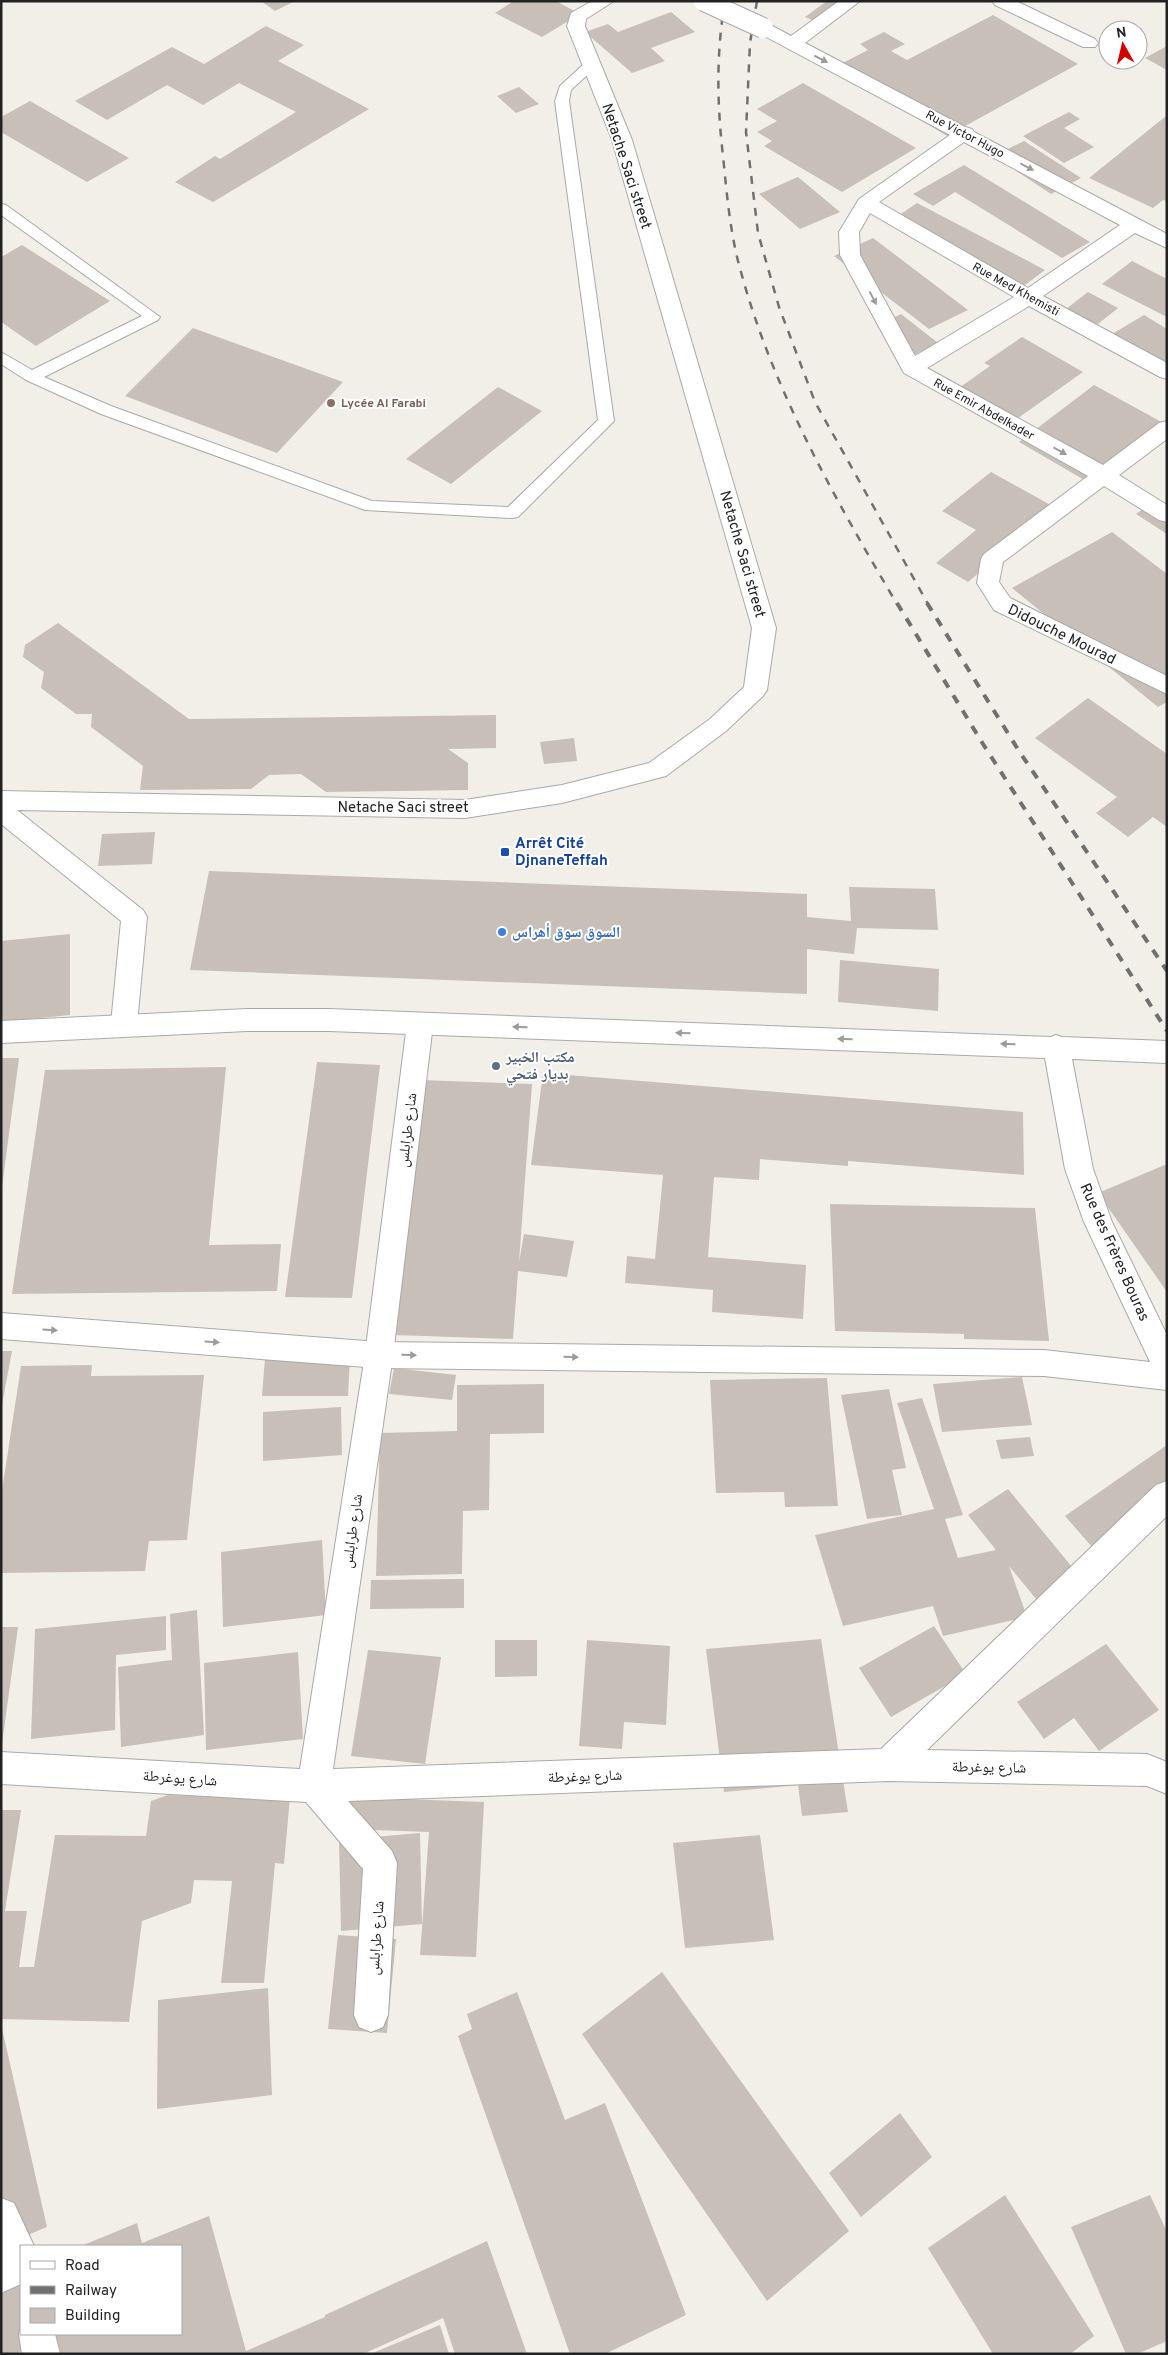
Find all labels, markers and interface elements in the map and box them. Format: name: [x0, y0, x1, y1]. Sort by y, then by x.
north arrow: [1098, 20, 1148, 70]
text: N: [1115, 24, 1128, 43]
one-way arrow: [814, 55, 828, 63]
street label: Netache Saci street: [596, 101, 655, 232]
street label: Rue Victor Hugo: [922, 107, 1007, 163]
one-way arrow: [1020, 163, 1035, 171]
street label: Rue Med Khemisti: [969, 259, 1062, 320]
one-way arrow: [869, 291, 877, 305]
street label: Rue Emir Abdelkader: [930, 375, 1037, 444]
place label: Lycée Al Farabi: [341, 396, 426, 412]
marker: Lycée Al Farabi: [325, 397, 337, 409]
one-way arrow: [1052, 447, 1067, 455]
street label: Netache Saci street: [714, 489, 769, 620]
street label: Didouche Mourad: [1004, 601, 1119, 670]
street label: Netache Saci street: [337, 799, 469, 818]
place label: Arrêt Cité DjnaneTeffah: [515, 835, 608, 871]
marker: Arrêt Cité DjnaneTeffah: [499, 846, 511, 858]
place label: السوق سوق أهراس: [512, 923, 620, 943]
marker: السوق سوق أهراس: [496, 926, 508, 938]
one-way arrow: [512, 1023, 528, 1031]
one-way arrow: [675, 1029, 691, 1037]
one-way arrow: [837, 1034, 853, 1042]
one-way arrow: [999, 1040, 1015, 1048]
place label: مكتب الخبير بديار فتحي: [505, 1049, 575, 1086]
marker: مكتب الخبير بديار فتحي: [490, 1060, 502, 1072]
street label: شارع طرابلس: [395, 1092, 422, 1168]
street label: Rue des Frères Bouras: [1075, 1181, 1153, 1325]
one-way arrow: [42, 1326, 58, 1334]
one-way arrow: [204, 1339, 220, 1347]
one-way arrow: [401, 1351, 417, 1359]
one-way arrow: [564, 1353, 580, 1361]
street label: شارع طرابلس: [339, 1493, 368, 1569]
street label: شارع يوغرطة: [952, 1758, 1027, 1779]
street label: شارع يوغرطة: [142, 1767, 218, 1792]
street label: شارع يوغرطة: [547, 1767, 623, 1788]
street label: شارع طرابلس: [365, 1900, 390, 1976]
legend: [20, 2245, 182, 2335]
text: Road: [65, 2257, 100, 2276]
text: Railway: [65, 2282, 117, 2301]
text: Building: [65, 2307, 120, 2326]

